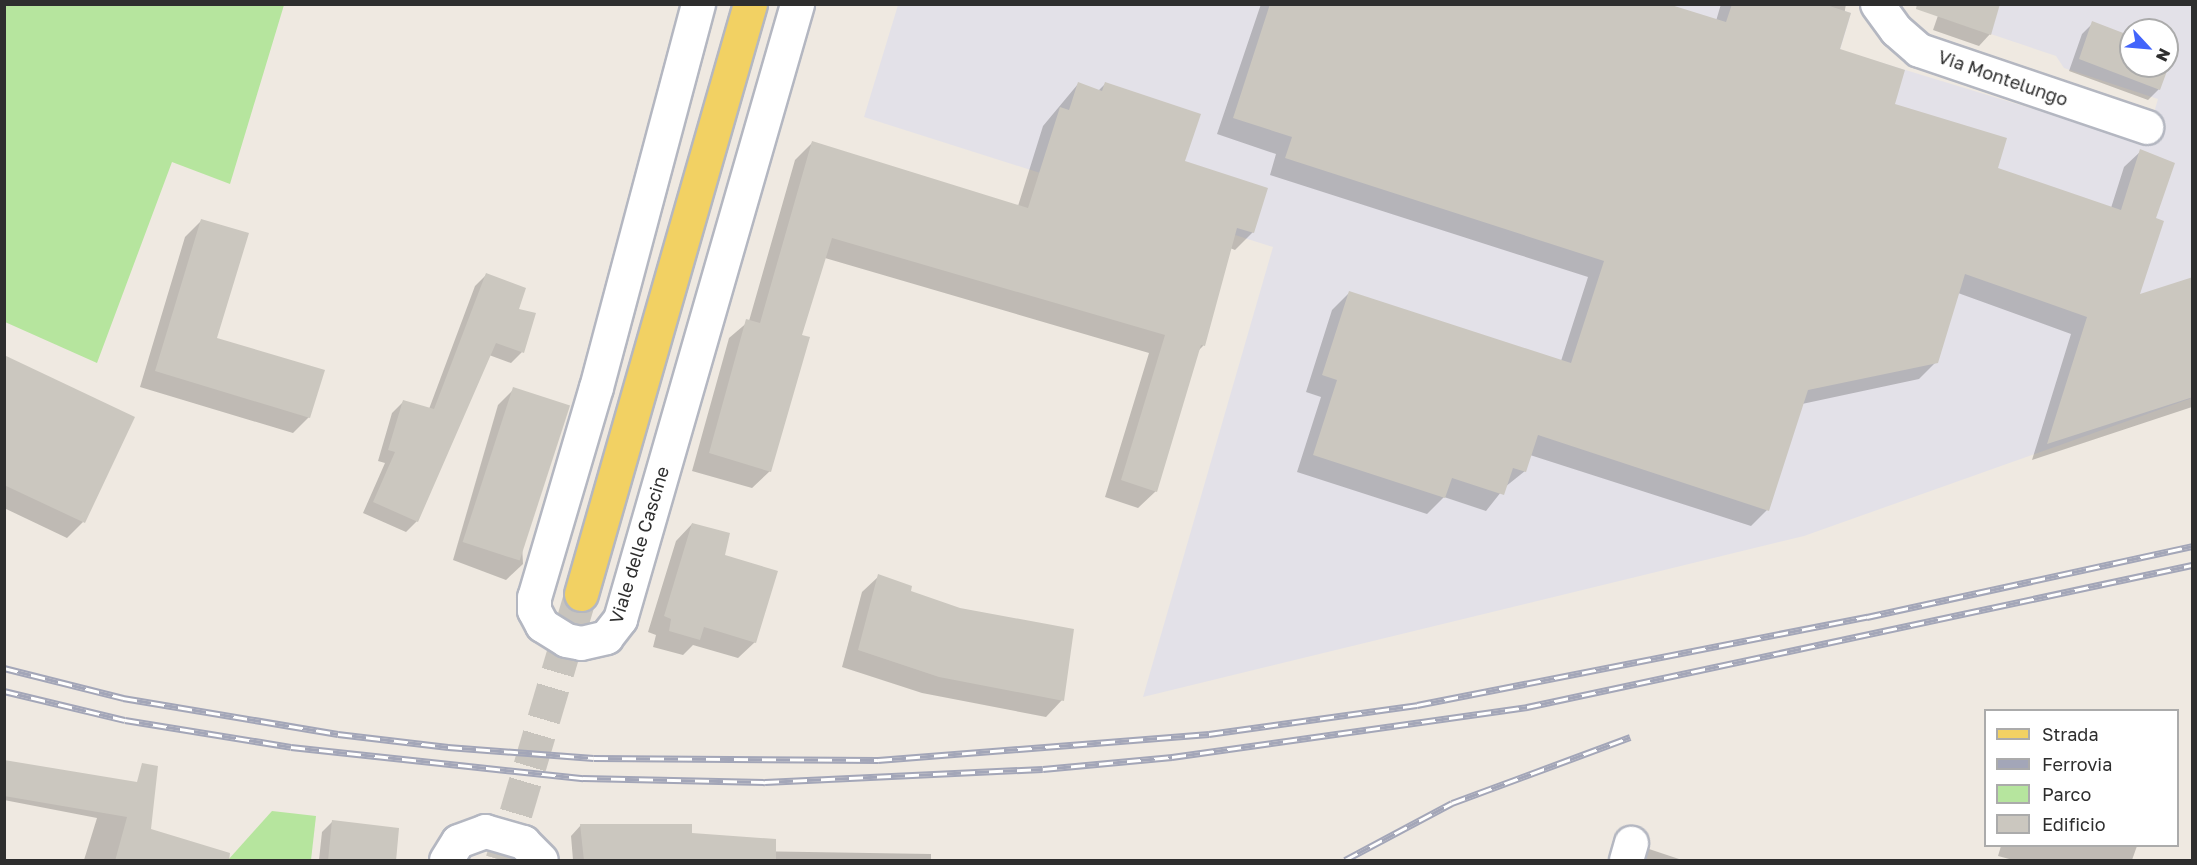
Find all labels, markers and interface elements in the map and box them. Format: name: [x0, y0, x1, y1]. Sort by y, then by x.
north arrow: [2119, 18, 2179, 78]
text: N: [2152, 45, 2175, 65]
street label: Via Montelungo: [1935, 46, 2071, 110]
street label: Viale delle Cascine: [605, 464, 673, 626]
legend: [1984, 709, 2179, 847]
text: Strada: [2042, 723, 2099, 745]
text: Ferrovia: [2042, 753, 2112, 775]
text: Parco: [2042, 783, 2091, 805]
text: Edificio: [2042, 813, 2106, 835]

